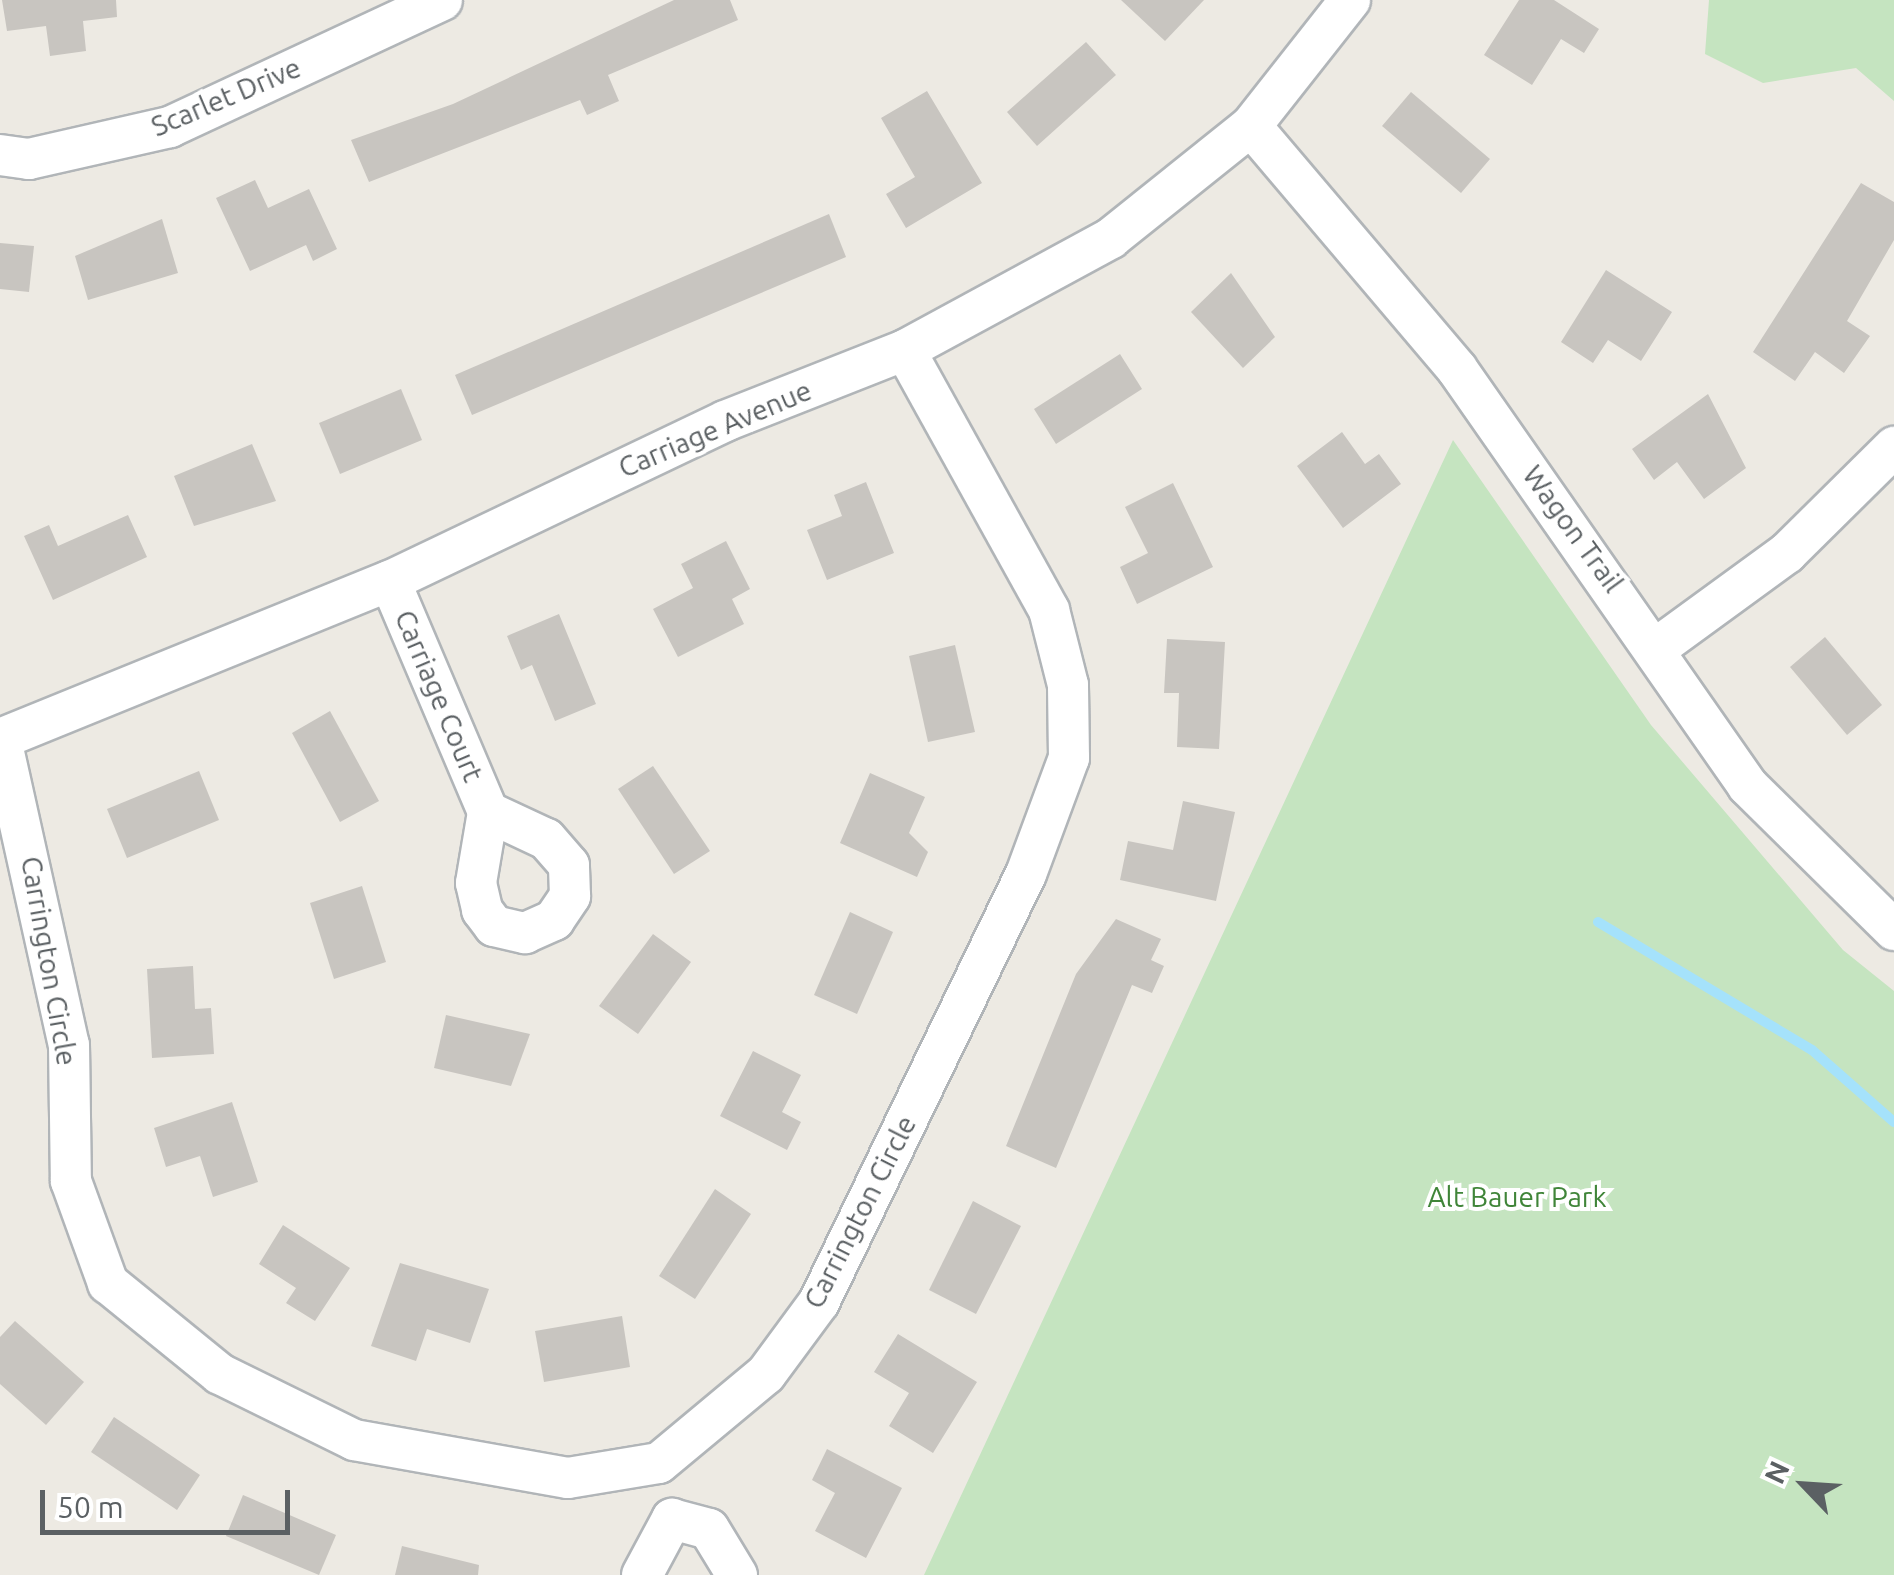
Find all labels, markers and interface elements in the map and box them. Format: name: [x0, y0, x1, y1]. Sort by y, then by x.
street label: Scarlet Drive: [146, 50, 306, 144]
street label: Carriage Avenue: [613, 373, 817, 485]
street label: Wagon Trail: [1516, 459, 1630, 599]
street label: Carriage Court: [388, 605, 490, 787]
street label: Carrington Circle: [14, 854, 84, 1068]
street label: Carrington Circle: [797, 1110, 923, 1314]
park label: Alt Bauer Park: [1427, 1180, 1607, 1214]
north arrow: [1754, 1435, 1854, 1535]
text: N: [1758, 1456, 1795, 1488]
scale bar: [45, 1470, 295, 1532]
text: 50 m: [57, 1490, 124, 1524]

